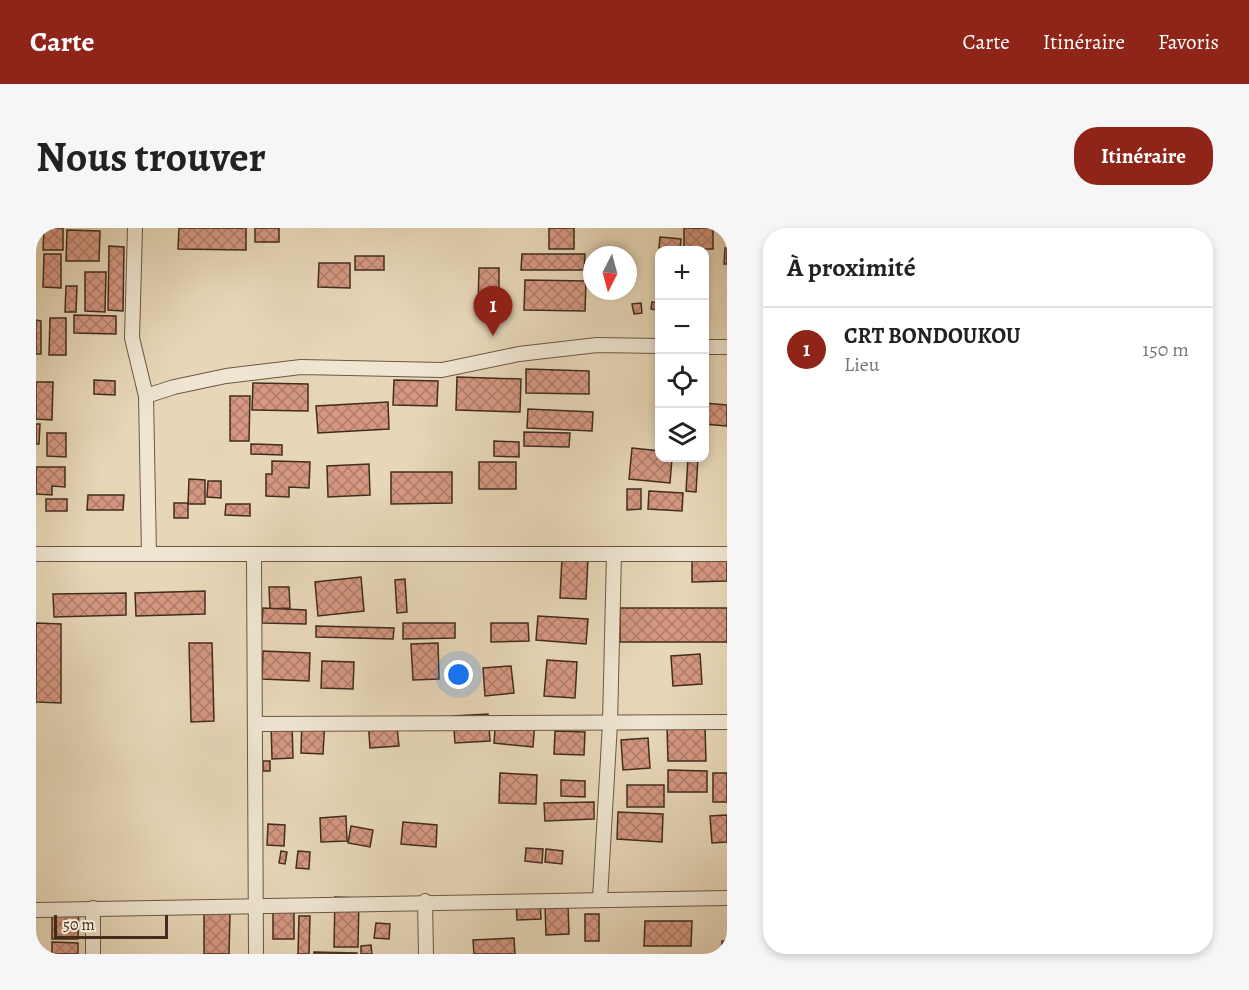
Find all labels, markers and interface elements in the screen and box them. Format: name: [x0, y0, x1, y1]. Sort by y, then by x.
text: Carte: [30, 23, 95, 61]
text: Carte: [962, 28, 1010, 56]
text: Itinéraire: [1043, 28, 1125, 56]
text: Favoris: [1158, 28, 1219, 56]
button: Itinéraire: [1074, 127, 1213, 185]
text: Nous trouver: [36, 128, 266, 185]
north arrow: [583, 246, 637, 300]
map controls: [655, 246, 709, 462]
button: +: [655, 246, 709, 300]
text: À proximité: [787, 250, 916, 285]
pin: 1: [474, 286, 512, 336]
button: −: [655, 300, 709, 354]
text: CRT BONDOUKOU: [844, 321, 1021, 351]
text: 1: [803, 336, 810, 363]
text: 150 m: [1142, 336, 1189, 363]
text: Lieu: [844, 351, 880, 378]
button: locate: [655, 354, 709, 408]
button: layers: [655, 408, 709, 462]
your location: [444, 660, 473, 689]
scale bar: [54, 912, 168, 940]
text: 50 m: [63, 914, 95, 936]

